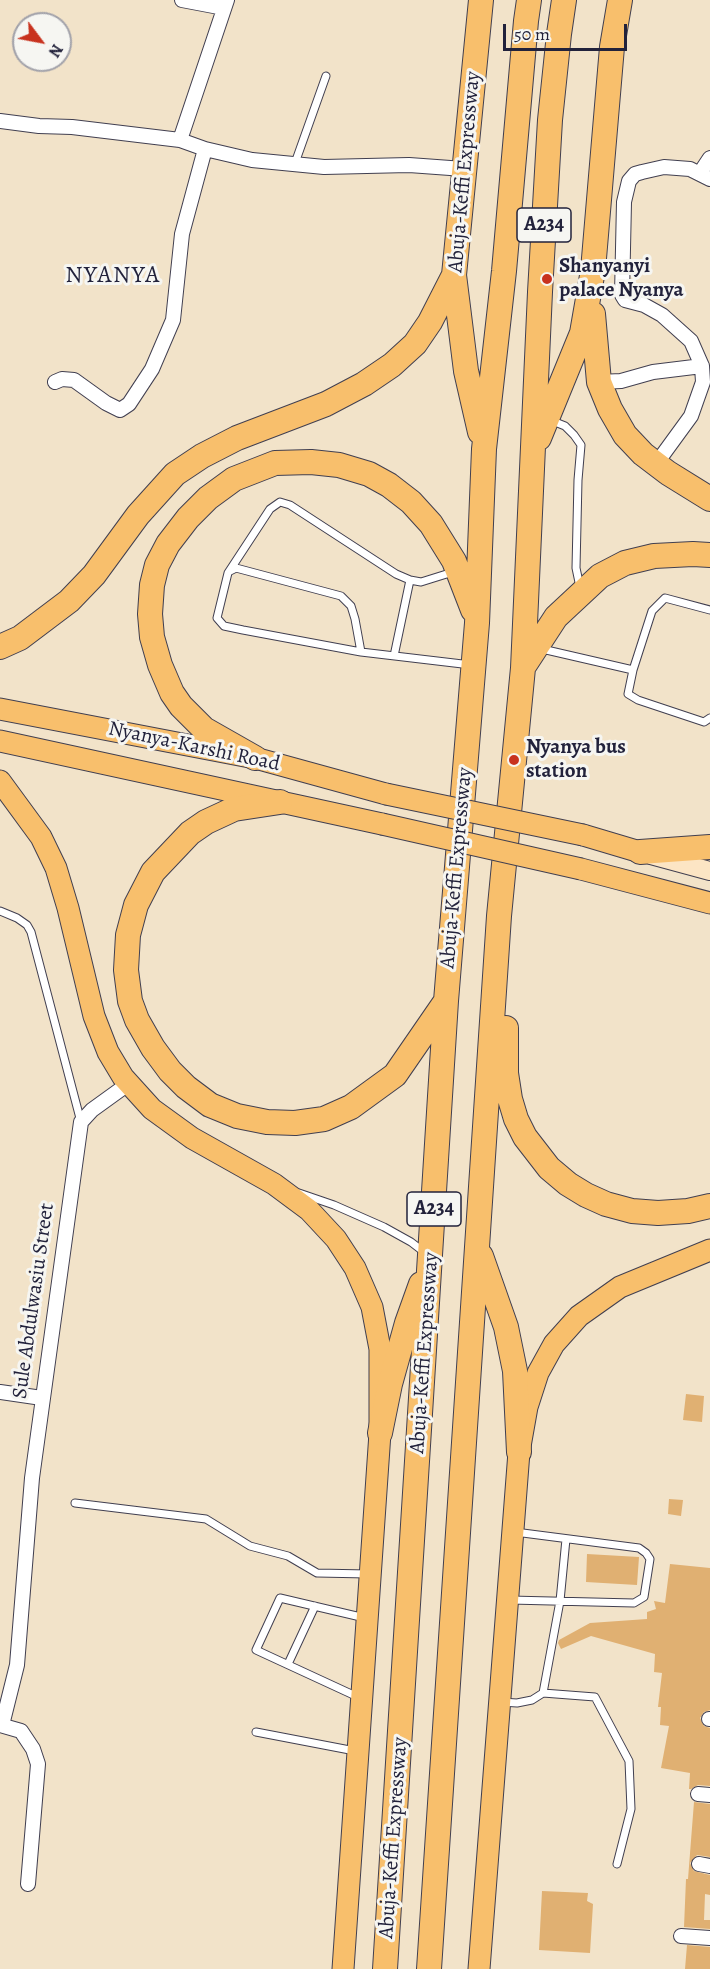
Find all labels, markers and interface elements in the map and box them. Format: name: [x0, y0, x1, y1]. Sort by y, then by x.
north arrow: [12, 12, 72, 72]
scale bar: [506, 12, 630, 50]
text: 50 m: [514, 22, 550, 46]
text: N: [43, 40, 68, 61]
street label: Abuja-Keffi Expressway: [444, 70, 486, 274]
road number: A234: [517, 208, 571, 242]
place label: Shanyanyi palace Nyanya: [559, 254, 684, 304]
district label: NYANYA: [65, 262, 161, 290]
marker: Shanyanyi palace Nyanya: [540, 272, 554, 286]
street label: Nyanya-Karshi Road: [106, 717, 282, 777]
place label: Nyanya bus station: [526, 735, 626, 785]
marker: Nyanya bus station: [507, 753, 521, 767]
street label: Abuja-Keffi Expressway: [436, 766, 478, 970]
road number: A234: [407, 1192, 461, 1226]
street label: Sule Abdulwasiu Street: [8, 1202, 60, 1400]
street label: Abuja-Keffi Expressway: [405, 1251, 445, 1455]
street label: Abuja-Keffi Expressway: [374, 1736, 414, 1940]

